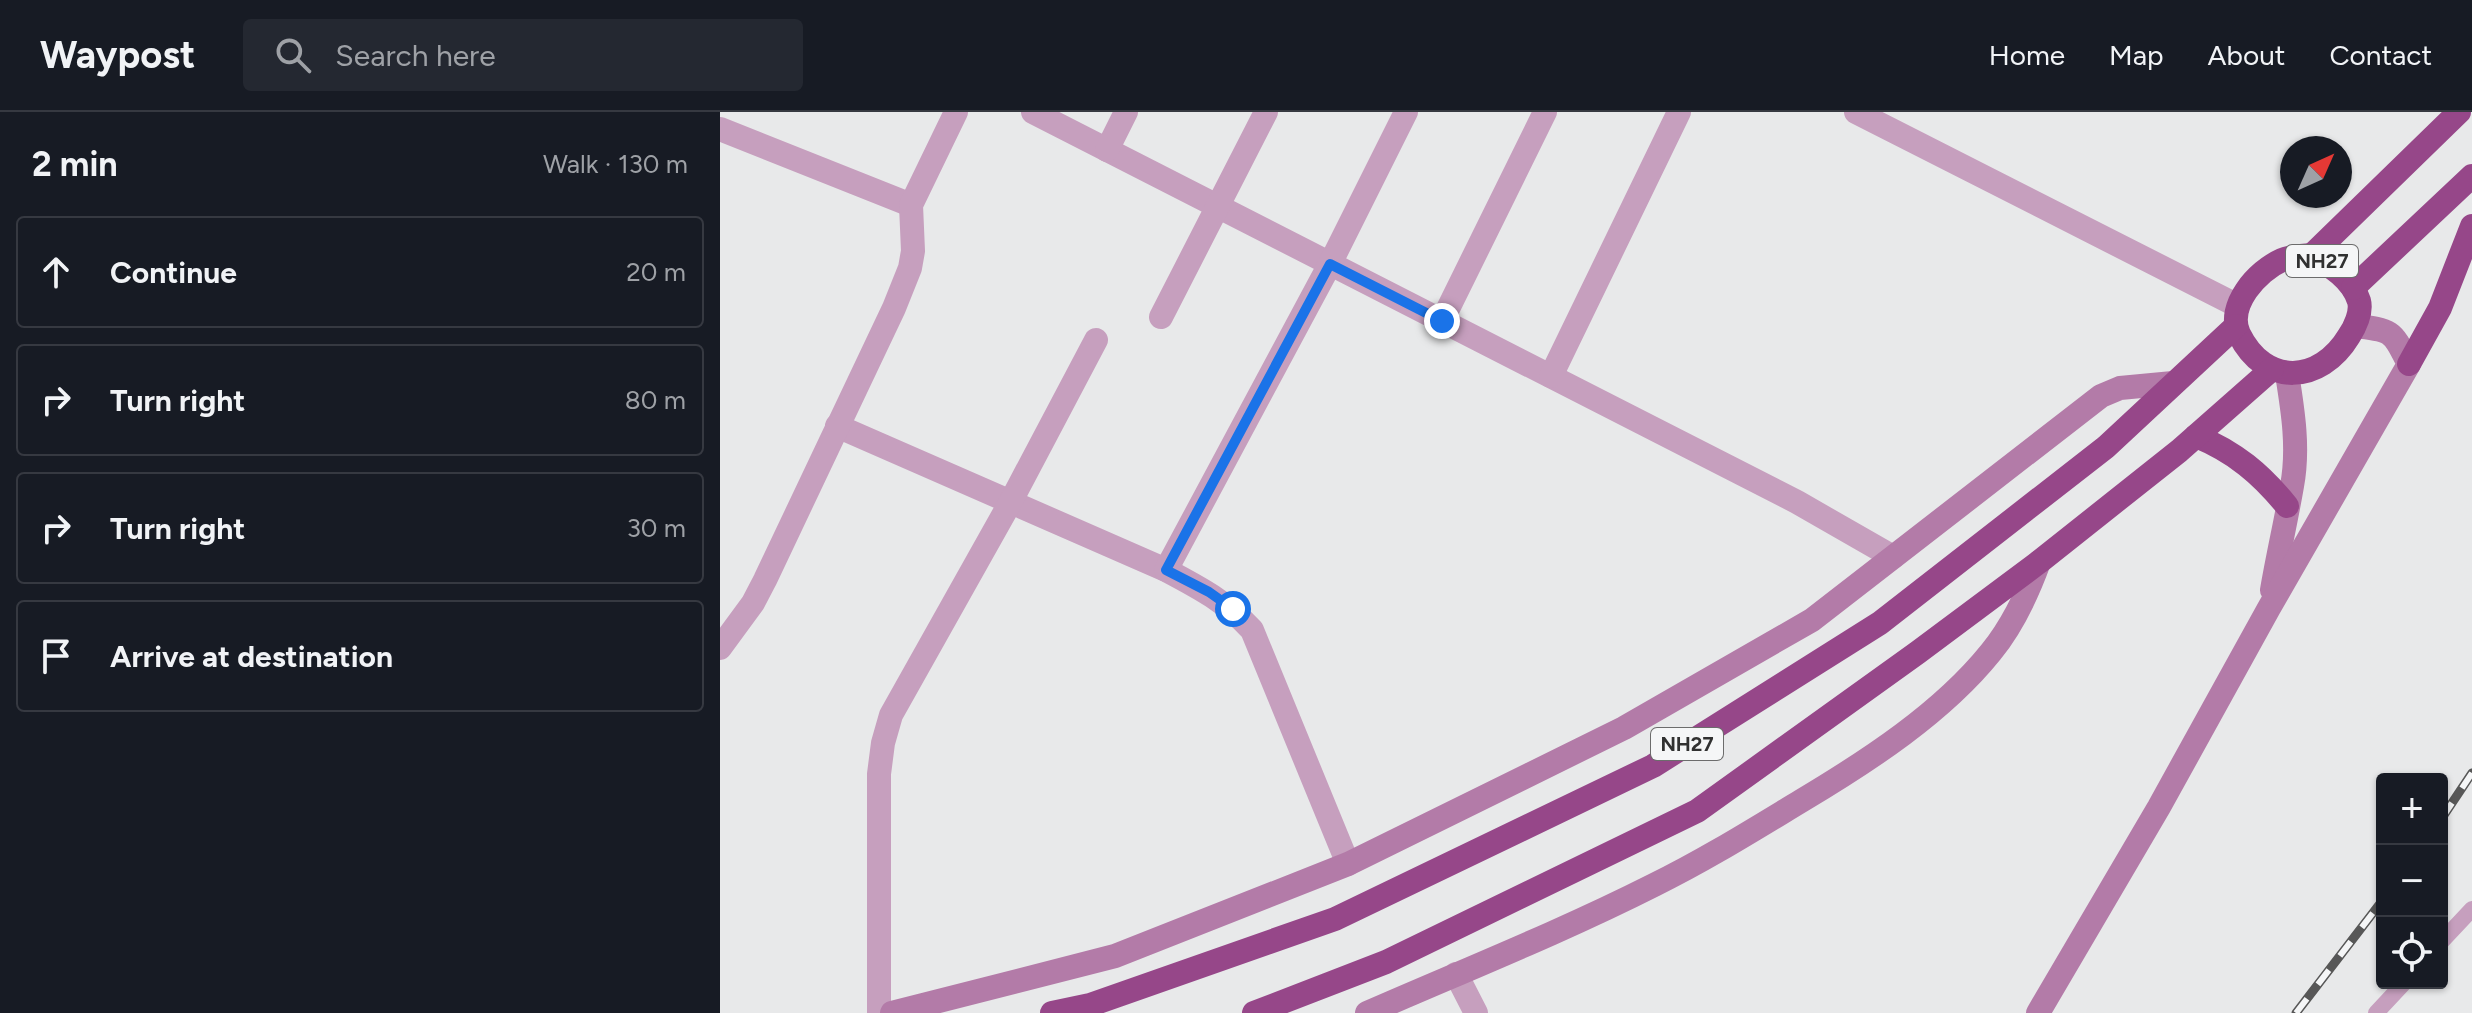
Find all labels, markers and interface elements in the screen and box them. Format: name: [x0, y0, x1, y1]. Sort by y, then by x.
search box: [243, 19, 803, 91]
text: Waypost: [40, 32, 195, 78]
icon: search: [271, 33, 315, 77]
text: Search here: [335, 37, 496, 74]
text: Home: [1989, 38, 2065, 72]
text: Map: [2109, 38, 2164, 72]
text: About: [2208, 38, 2285, 72]
text: Contact: [2329, 38, 2432, 72]
north arrow: [2280, 136, 2352, 208]
text: 2 min: [32, 144, 118, 185]
text: Walk · 130 m: [543, 148, 688, 180]
road number: NH27: [2286, 245, 2358, 277]
icon: ahead: [34, 250, 78, 294]
text: Continue: [110, 254, 237, 291]
text: 20 m: [626, 256, 686, 288]
route end: [1424, 303, 1460, 339]
icon: right: [34, 378, 78, 422]
text: Turn right: [110, 382, 245, 419]
text: 80 m: [625, 384, 686, 416]
icon: right: [34, 506, 78, 550]
text: Turn right: [110, 510, 245, 547]
text: 30 m: [627, 512, 686, 544]
route start: [1215, 591, 1251, 627]
icon: arrive: [34, 634, 78, 678]
text: Arrive at destination: [110, 638, 393, 675]
road number: NH27: [1651, 728, 1723, 760]
map controls: [2376, 773, 2448, 989]
button: +: [2376, 773, 2448, 845]
button: −: [2376, 845, 2448, 917]
button: locate: [2376, 917, 2448, 989]

